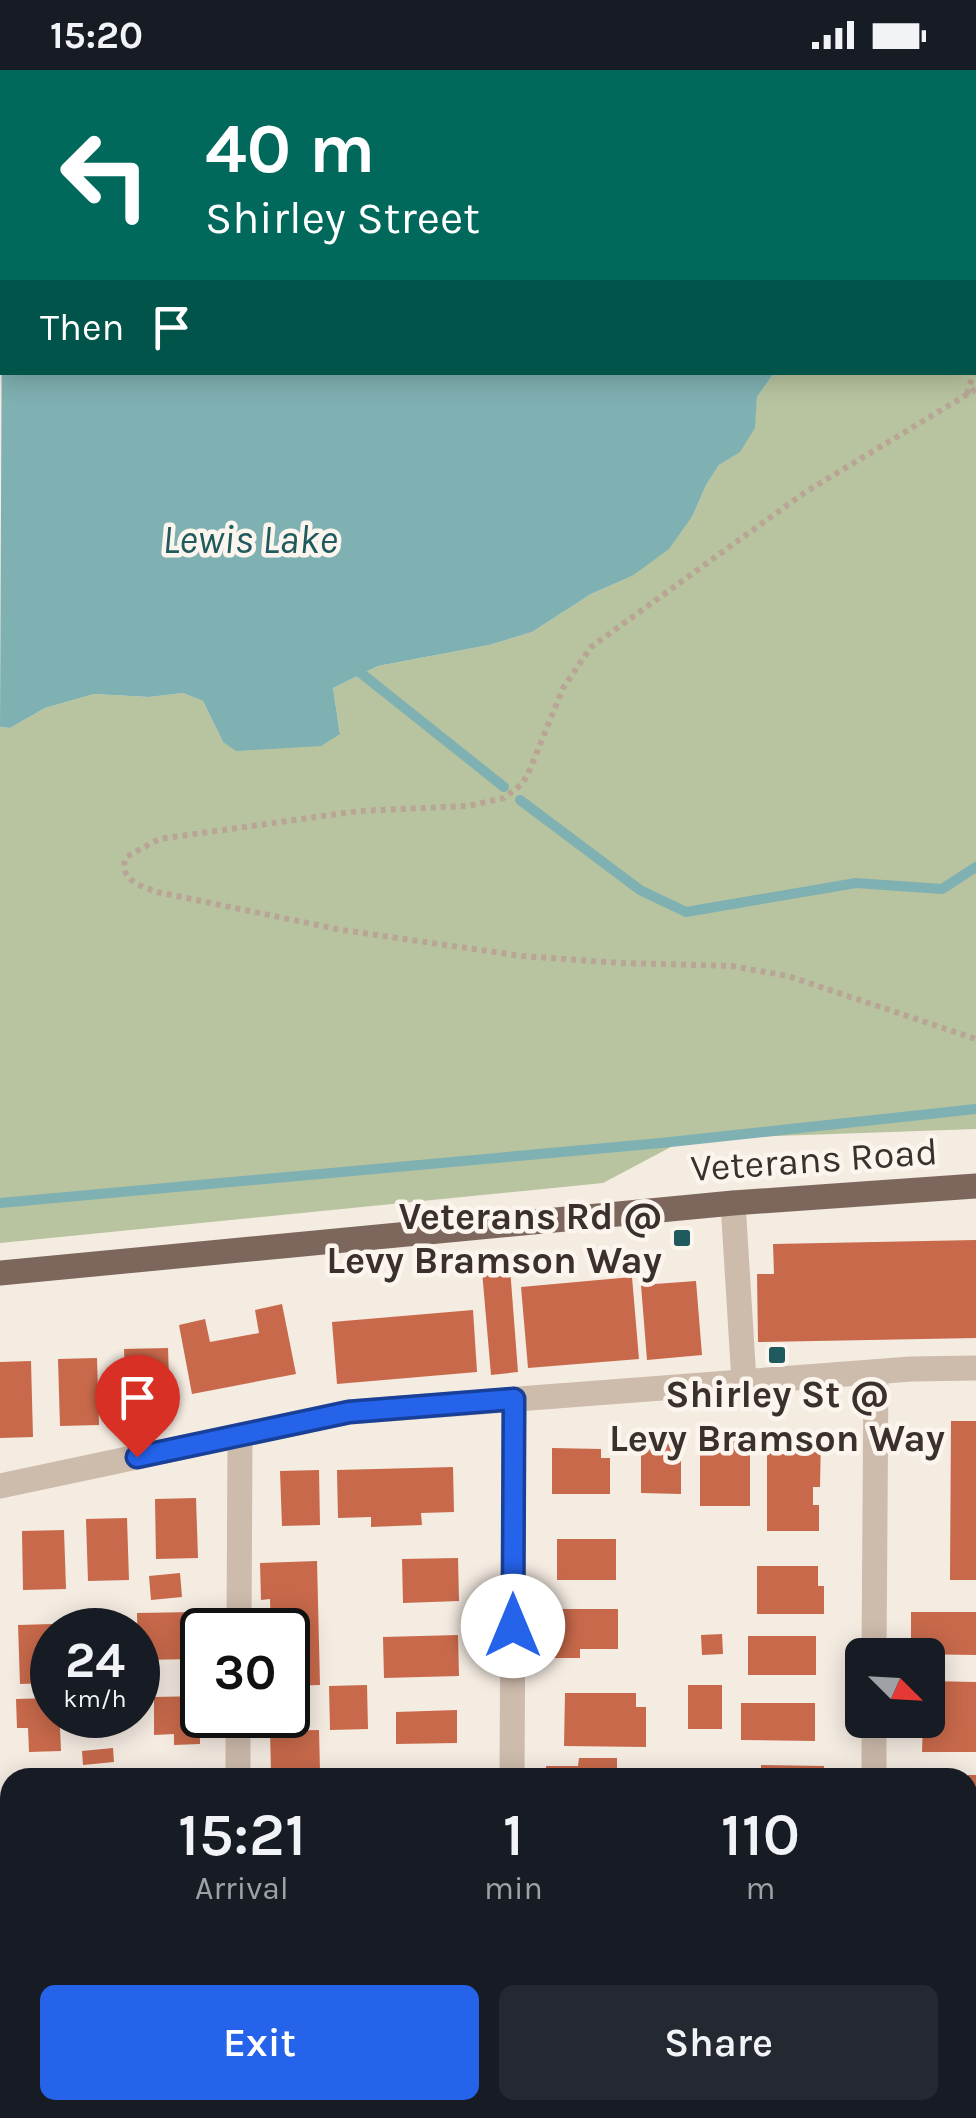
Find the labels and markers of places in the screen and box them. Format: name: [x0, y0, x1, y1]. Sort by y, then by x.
place label: Veterans Rd @ Levy Bramson Way: [326, 1194, 662, 1283]
marker: Veterans Rd @ Levy Bramson Way: [671, 1227, 693, 1249]
marker: Shirley St @ Levy Bramson Way: [766, 1344, 788, 1366]
pin: [95, 1355, 180, 1458]
place label: Shirley St @ Levy Bramson Way: [609, 1372, 945, 1461]

